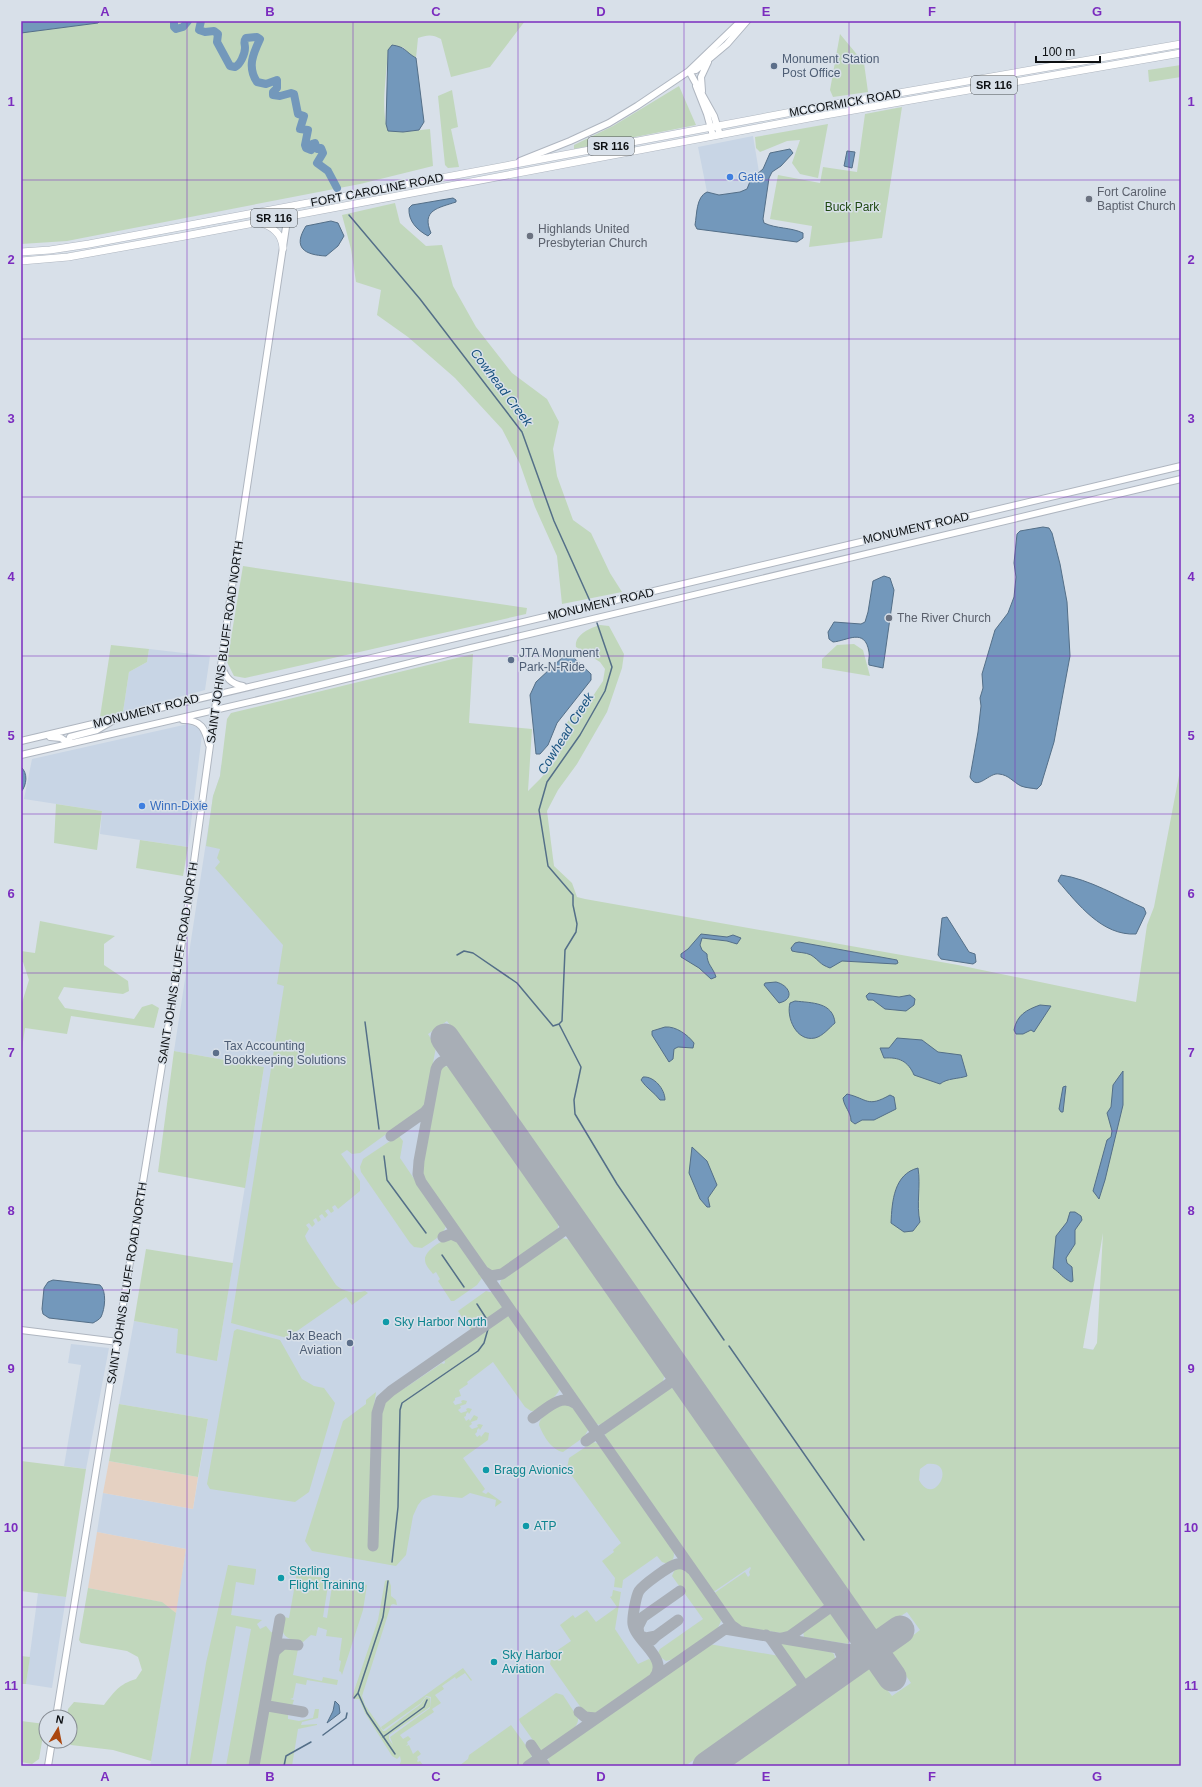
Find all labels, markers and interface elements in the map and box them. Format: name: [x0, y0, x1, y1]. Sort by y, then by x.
text: A: [100, 4, 110, 19]
text: B: [265, 4, 275, 19]
text: C: [431, 4, 441, 19]
text: D: [596, 4, 606, 19]
text: E: [762, 4, 771, 19]
text: F: [928, 4, 936, 19]
text: G: [1092, 4, 1102, 19]
scale bar: [1036, 38, 1100, 64]
text: 100 m: [1042, 45, 1075, 59]
place label: Monument Station Post Office: [782, 52, 879, 80]
marker: Monument Station Post Office: [769, 61, 779, 71]
road number: SR 116: [971, 76, 1017, 94]
street label: MCCORMICK ROAD: [788, 86, 902, 120]
text: 1: [7, 94, 15, 109]
text: 1: [1187, 94, 1195, 109]
road number: SR 116: [588, 137, 634, 155]
street label: FORT CAROLINE ROAD: [309, 170, 445, 210]
place label: Gate: [738, 170, 764, 184]
marker: Gate: [725, 172, 735, 182]
place label: Fort Caroline Baptist Church: [1097, 185, 1176, 213]
marker: Fort Caroline Baptist Church: [1084, 194, 1094, 204]
park label: Buck Park: [825, 200, 880, 214]
road number: SR 116: [251, 209, 297, 227]
place label: Highlands United Presbyterian Church: [538, 222, 647, 250]
marker: Highlands United Presbyterian Church: [525, 231, 535, 241]
text: 2: [7, 252, 15, 267]
text: 2: [1187, 252, 1195, 267]
water label: Cowhead Creek: [468, 346, 537, 430]
text: 3: [7, 411, 15, 426]
text: 3: [1187, 411, 1195, 426]
street label: MONUMENT ROAD: [862, 509, 971, 547]
street label: SAINT JOHNS BLUFF ROAD NORTH: [204, 540, 246, 744]
text: 4: [7, 569, 15, 584]
text: 4: [1187, 569, 1195, 584]
street label: MONUMENT ROAD: [547, 585, 656, 623]
place label: The River Church: [897, 611, 991, 625]
marker: The River Church: [884, 613, 894, 623]
place label: JTA Monument Park-N-Ride: [519, 646, 599, 674]
marker: JTA Monument Park-N-Ride: [506, 655, 516, 665]
water label: Cowhead Creek: [534, 688, 597, 777]
street label: MONUMENT ROAD: [92, 691, 201, 731]
text: 5: [7, 728, 15, 743]
text: 5: [1187, 728, 1195, 743]
place label: Winn-Dixie: [150, 799, 208, 813]
marker: Winn-Dixie: [137, 801, 147, 811]
street label: SAINT JOHNS BLUFF ROAD NORTH: [155, 861, 201, 1065]
text: 6: [7, 886, 15, 901]
text: 6: [1187, 886, 1195, 901]
place label: Tax Accounting Bookkeeping Solutions: [224, 1039, 346, 1067]
text: 7: [7, 1045, 15, 1060]
text: 7: [1187, 1045, 1195, 1060]
marker: Tax Accounting Bookkeeping Solutions: [211, 1048, 221, 1058]
street label: SAINT JOHNS BLUFF ROAD NORTH: [104, 1181, 150, 1385]
text: 8: [7, 1203, 15, 1218]
text: 8: [1187, 1203, 1195, 1218]
place label: Sky Harbor North: [394, 1315, 487, 1329]
marker: Sky Harbor North: [381, 1317, 391, 1327]
place label: Jax Beach Aviation: [286, 1329, 342, 1357]
marker: Jax Beach Aviation: [345, 1338, 355, 1348]
text: 9: [7, 1361, 15, 1376]
text: 9: [1187, 1361, 1195, 1376]
place label: Bragg Avionics: [494, 1463, 573, 1477]
marker: Bragg Avionics: [481, 1465, 491, 1475]
place label: ATP: [534, 1519, 556, 1533]
text: 10: [4, 1520, 18, 1535]
text: 10: [1184, 1520, 1198, 1535]
marker: ATP: [521, 1521, 531, 1531]
place label: Sterling Flight Training: [289, 1564, 364, 1592]
marker: Sterling Flight Training: [276, 1573, 286, 1583]
place label: Sky Harbor Aviation: [502, 1648, 562, 1676]
marker: Sky Harbor Aviation: [489, 1657, 499, 1667]
text: 11: [4, 1678, 18, 1693]
text: 11: [1184, 1678, 1198, 1693]
north arrow: [38, 1709, 78, 1749]
text: N: [55, 1713, 65, 1726]
text: A: [100, 1769, 110, 1784]
text: B: [265, 1769, 275, 1784]
text: C: [431, 1769, 441, 1784]
text: D: [596, 1769, 606, 1784]
text: E: [762, 1769, 771, 1784]
text: F: [928, 1769, 936, 1784]
text: G: [1092, 1769, 1102, 1784]

